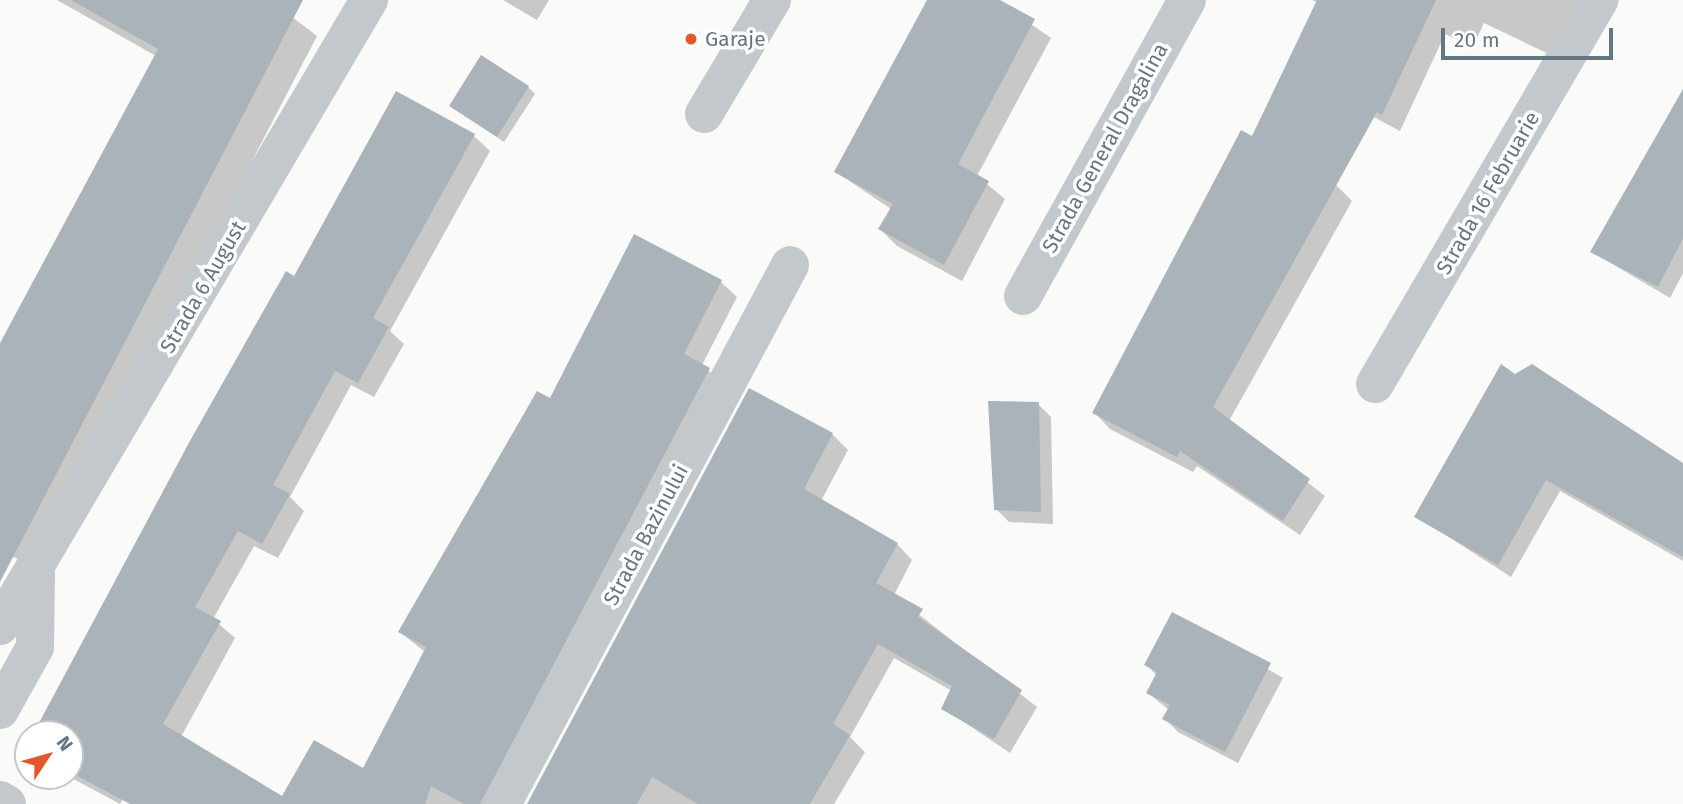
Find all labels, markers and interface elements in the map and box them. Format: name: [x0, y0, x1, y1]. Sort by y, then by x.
scale bar: [1445, 14, 1616, 58]
place label: Garaje: [705, 26, 766, 52]
text: 20 m: [1454, 27, 1500, 53]
marker: Garaje: [683, 31, 699, 47]
street label: Strada General Dragalina: [1037, 39, 1173, 257]
street label: Strada 16 Februarie: [1431, 107, 1545, 279]
street label: Strada 6 August: [155, 216, 251, 358]
street label: Strada Bazinului: [598, 460, 694, 610]
north arrow: [14, 720, 84, 790]
text: N: [52, 732, 78, 755]

